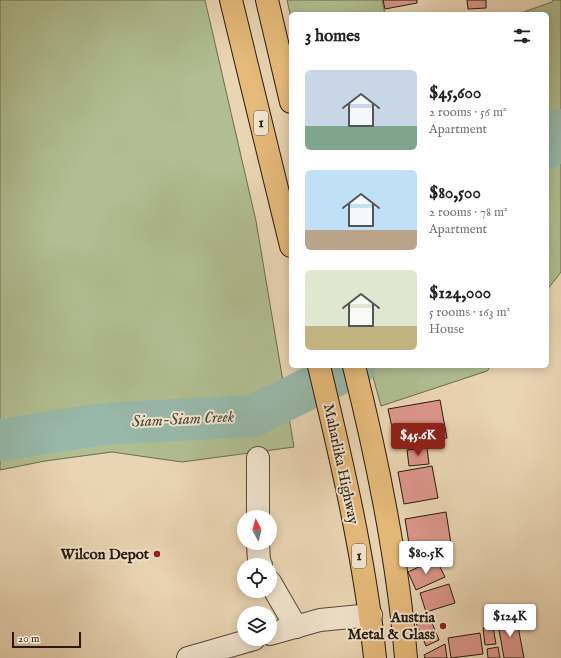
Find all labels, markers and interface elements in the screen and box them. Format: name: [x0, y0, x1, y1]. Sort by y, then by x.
icon: filters: [511, 25, 533, 47]
text: 3 homes: [305, 26, 360, 47]
text: $45,600: [429, 83, 481, 104]
icon: home: [337, 86, 385, 134]
text: 2 rooms · 56 m²: [429, 104, 507, 121]
road number: 1: [254, 111, 268, 135]
text: Apartment: [429, 121, 487, 138]
text: $80,500: [429, 183, 481, 204]
icon: home: [337, 186, 385, 234]
text: 2 rooms · 78 m²: [429, 204, 508, 221]
text: Apartment: [429, 221, 487, 238]
text: $124,000: [429, 283, 491, 304]
icon: home: [337, 286, 385, 334]
text: 5 rooms · 163 m²: [429, 304, 510, 321]
text: House: [429, 321, 464, 338]
street label: Maharlika Highway: [319, 402, 363, 527]
water label: Siam-Siam Creek: [131, 407, 235, 433]
pin: $45.6K: [385, 423, 451, 457]
text: $45.6K: [400, 427, 436, 444]
north arrow: [237, 510, 277, 550]
map controls: [237, 510, 277, 646]
pin: $80.5K: [393, 541, 459, 575]
road number: 1: [352, 544, 366, 568]
place label: Wilcon Depot: [60, 545, 150, 564]
text: $80.5K: [408, 545, 444, 562]
marker: Wilcon Depot: [152, 549, 162, 559]
button: locate: [237, 558, 277, 598]
pin: $124K: [482, 604, 538, 638]
button: layers: [237, 606, 277, 646]
place label: Austria Metal & Glass: [348, 608, 436, 644]
text: $124K: [493, 608, 527, 625]
marker: Austria Metal & Glass: [438, 621, 448, 631]
scale bar: [12, 630, 81, 649]
text: 20 m: [18, 632, 39, 646]

